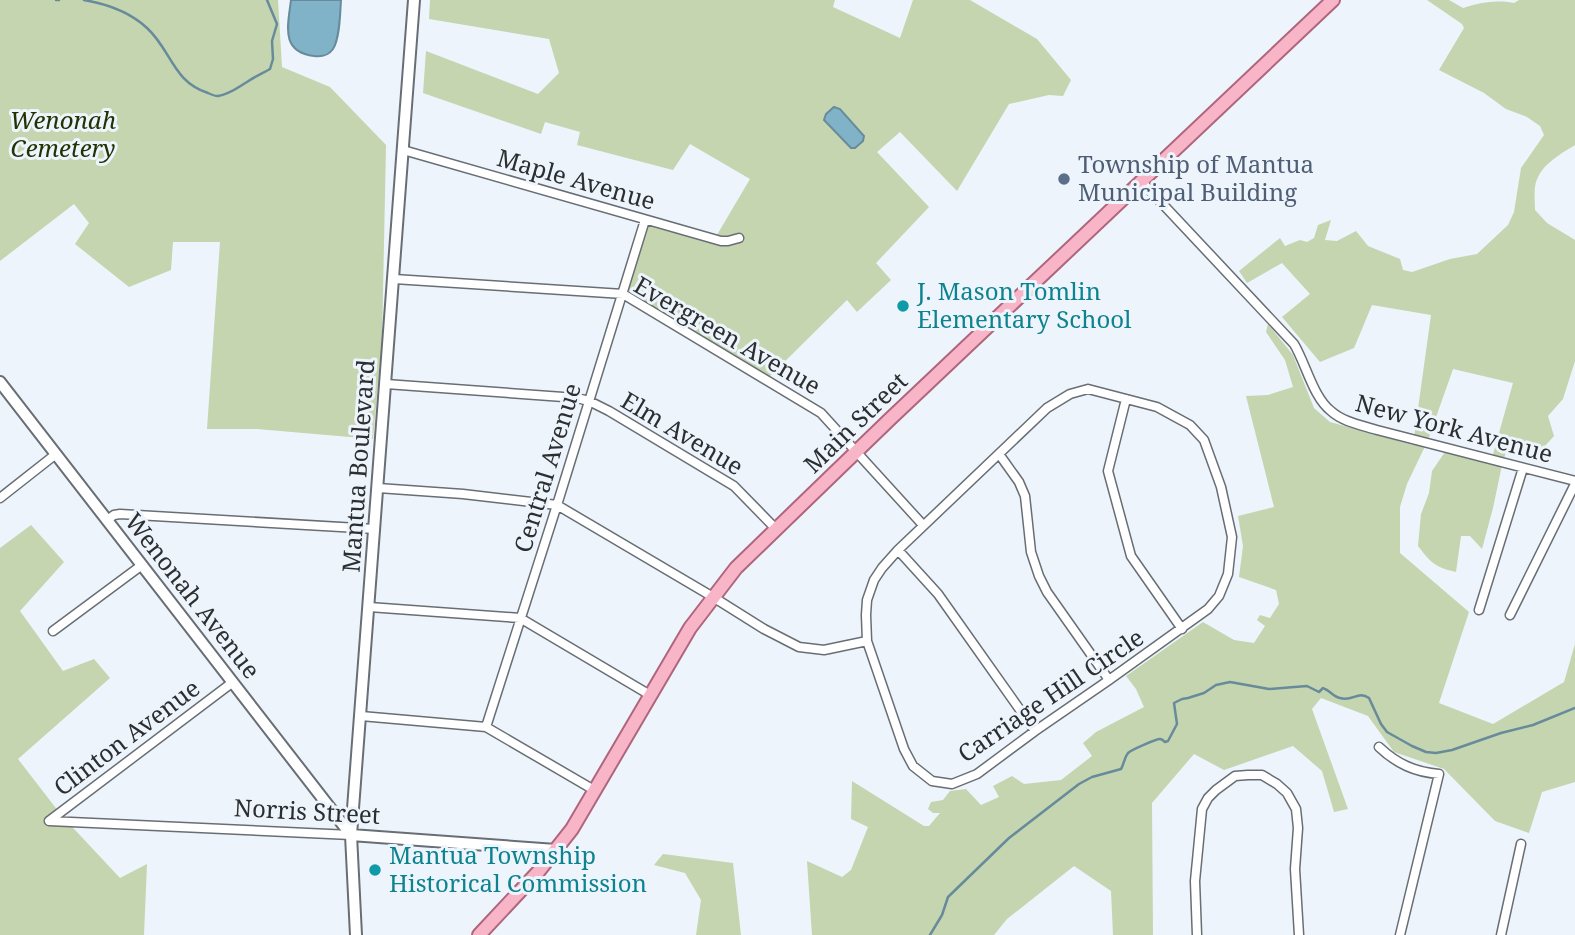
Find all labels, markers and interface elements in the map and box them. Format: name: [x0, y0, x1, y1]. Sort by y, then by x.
park label: Wenonah Cemetery: [10, 103, 116, 164]
street label: Maple Avenue: [493, 140, 659, 217]
place label: Township of Mantua Municipal Building: [1078, 147, 1314, 208]
marker: Township of Mantua Municipal Building: [1056, 171, 1072, 187]
street label: Evergreen Avenue: [628, 268, 827, 402]
place label: J. Mason Tomlin Elementary School: [916, 274, 1132, 335]
marker: J. Mason Tomlin Elementary School: [895, 298, 911, 314]
street label: Mantua Boulevard: [334, 358, 381, 574]
street label: Main Street: [796, 364, 914, 480]
street label: Central Avenue: [505, 379, 588, 556]
street label: Elm Avenue: [616, 383, 750, 482]
street label: New York Avenue: [1352, 385, 1557, 470]
street label: Wenonah Avenue: [118, 505, 268, 685]
street label: Carriage Hill Circle: [951, 620, 1150, 769]
street label: Clinton Avenue: [46, 671, 206, 803]
street label: Norris Street: [233, 790, 381, 831]
place label: Mantua Township Historical Commission: [389, 838, 647, 899]
marker: Mantua Township Historical Commission: [367, 862, 383, 878]

